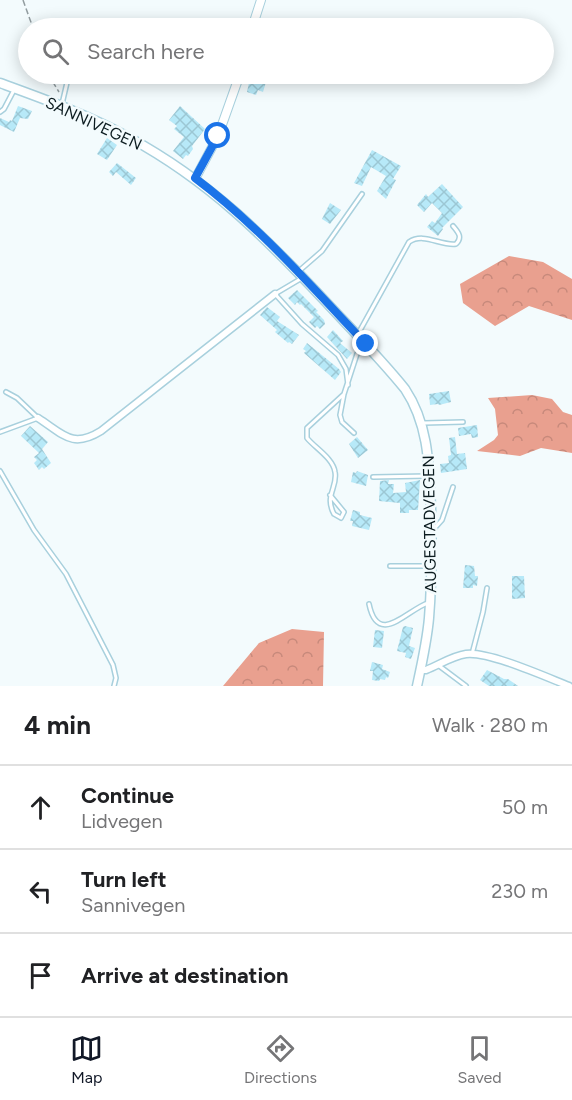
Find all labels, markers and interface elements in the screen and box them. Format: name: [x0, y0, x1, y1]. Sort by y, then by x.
search box: [18, 18, 554, 84]
icon: search: [39, 35, 72, 68]
text: Search here: [87, 38, 205, 65]
street label: SANNIVEGEN: [42, 93, 145, 154]
route start: [204, 122, 230, 148]
route end: [352, 330, 378, 356]
street label: AUGESTADVEGEN: [419, 455, 440, 593]
text: 4 min: [24, 709, 91, 741]
text: Walk · 280 m: [432, 713, 548, 737]
text: Continue: [81, 782, 174, 809]
icon: ahead: [24, 791, 57, 824]
text: 50 m: [502, 795, 548, 819]
text: Lidvegen: [81, 809, 163, 833]
text: Turn left: [81, 866, 167, 893]
icon: left: [24, 875, 57, 908]
text: 230 m: [491, 879, 548, 903]
text: Sannivegen: [81, 893, 185, 917]
icon: arrive: [24, 959, 57, 992]
text: Arrive at destination: [81, 962, 289, 989]
tab: Map: [70, 1032, 103, 1087]
tab: Directions: [244, 1032, 317, 1087]
tab: Saved: [458, 1032, 502, 1087]

